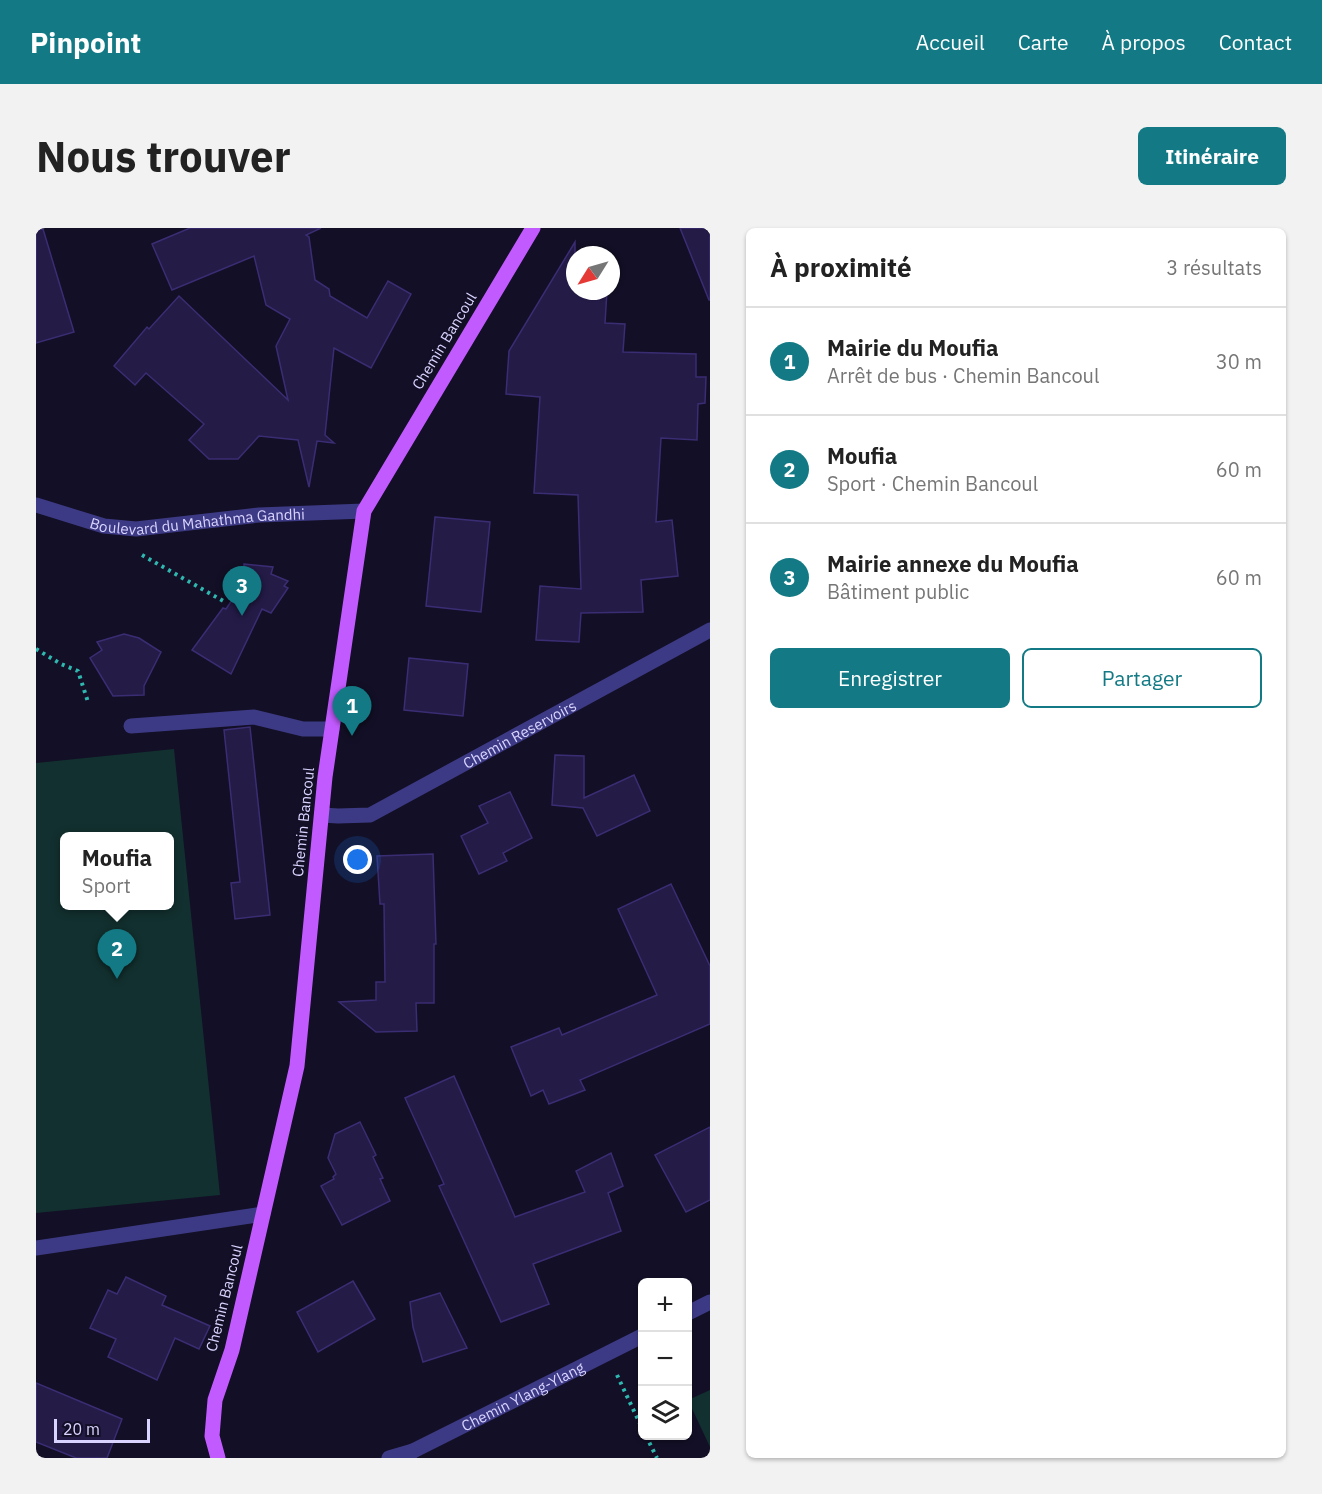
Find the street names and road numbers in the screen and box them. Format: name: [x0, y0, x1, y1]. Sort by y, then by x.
street label: Chemin Bancoul: [408, 289, 480, 393]
street label: Boulevard du Mahathma Gandhi: [88, 504, 305, 539]
street label: Chemin Reservoirs: [459, 695, 579, 772]
street label: Chemin Bancoul: [288, 766, 318, 878]
street label: Chemin Bancoul: [202, 1242, 246, 1354]
street label: Chemin Ylang-Ylang: [458, 1357, 587, 1435]

